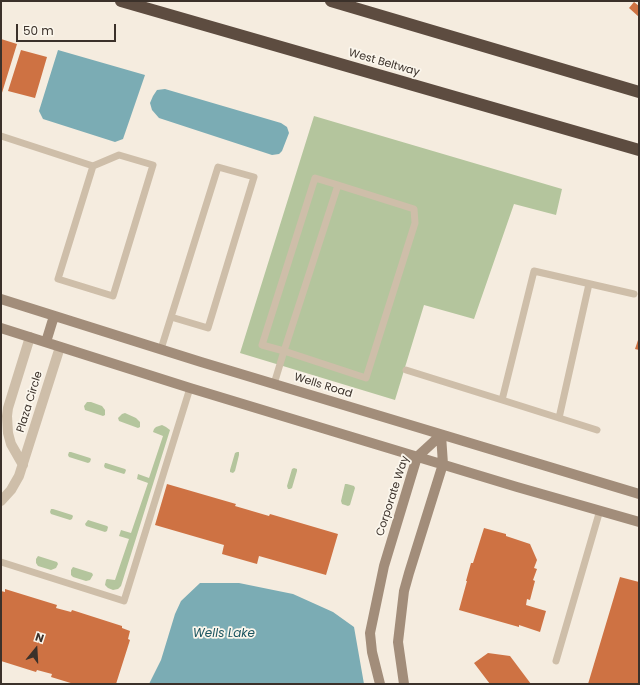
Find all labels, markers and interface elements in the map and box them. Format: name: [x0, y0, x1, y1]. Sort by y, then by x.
scale bar: [18, 16, 118, 42]
text: 50 m: [23, 22, 54, 39]
street label: West Beltway: [347, 47, 421, 79]
street label: Plaza Circle: [14, 370, 46, 434]
street label: Wells Road: [292, 371, 354, 401]
street label: Corporate Way: [374, 454, 412, 538]
water label: Wells Lake: [193, 627, 255, 641]
north arrow: [16, 629, 56, 669]
text: N: [33, 629, 46, 646]

